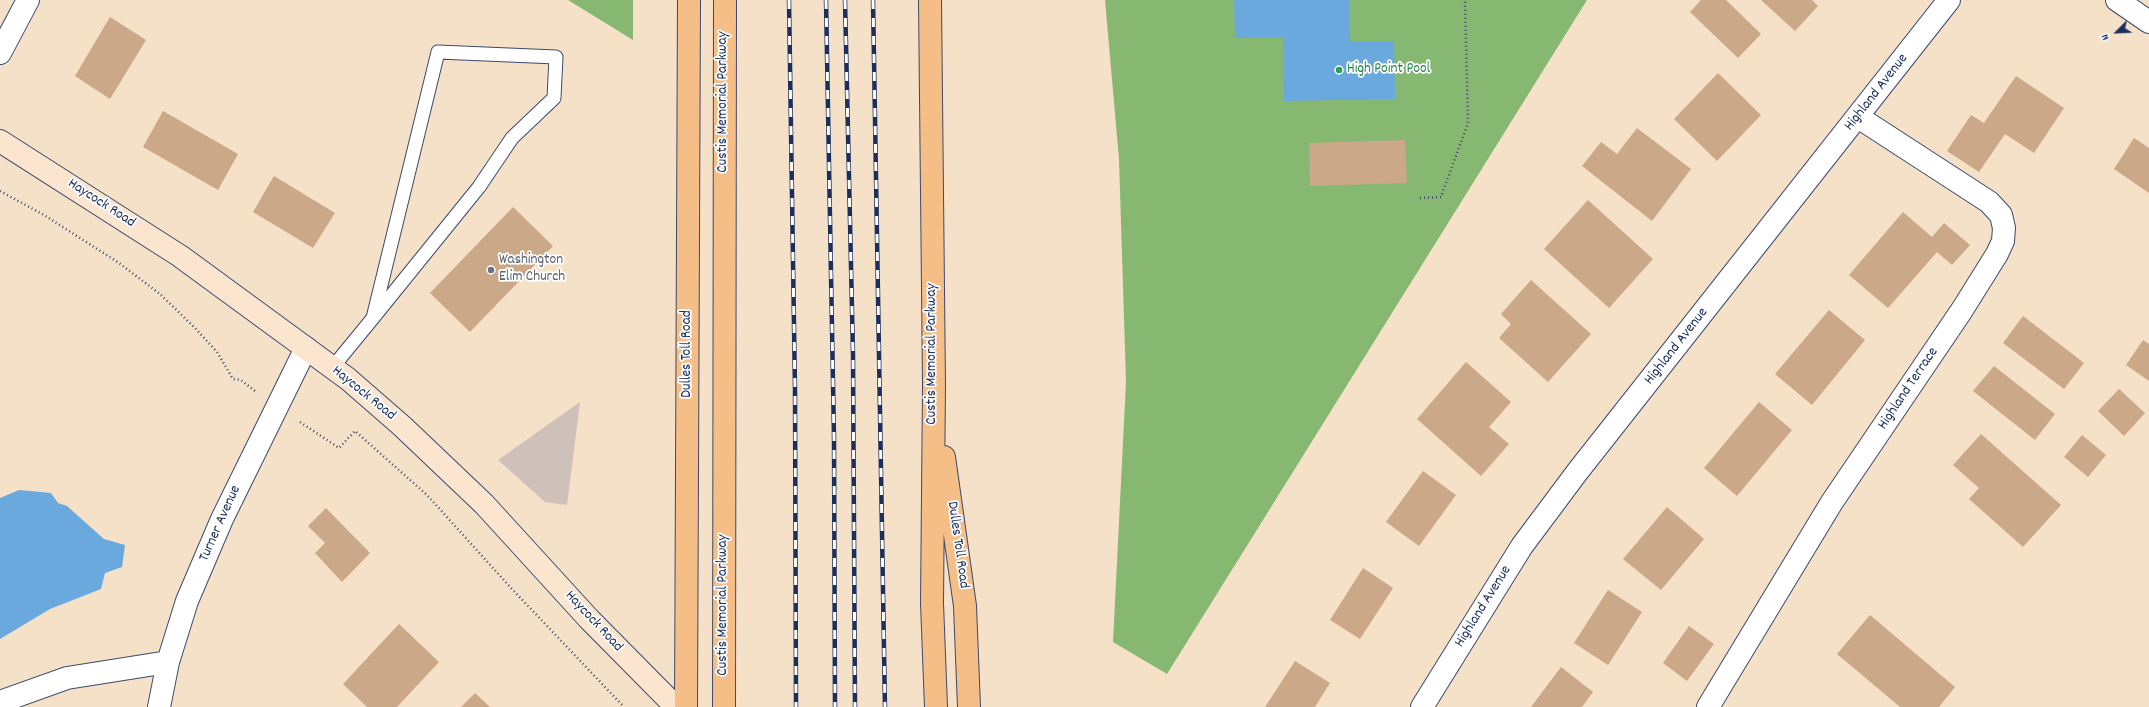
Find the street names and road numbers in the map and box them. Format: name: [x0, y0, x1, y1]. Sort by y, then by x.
street label: Custis Memorial Parkway: [715, 31, 733, 173]
street label: Highland Avenue: [1841, 51, 1913, 135]
street label: Haycock Road: [64, 175, 138, 233]
street label: Custis Memorial Parkway: [924, 283, 942, 425]
street label: Highland Avenue: [1641, 305, 1713, 389]
street label: Dulles Toll Road: [679, 310, 697, 398]
street label: Highland Terrace: [1875, 344, 1943, 434]
street label: Haycock Road: [327, 363, 399, 425]
street label: Turner Avenue: [196, 483, 246, 565]
street label: Dulles Toll Road: [942, 500, 972, 590]
street label: Custis Memorial Parkway: [715, 534, 733, 676]
street label: Highland Avenue: [1452, 563, 1516, 651]
street label: Haycock Road: [560, 588, 626, 656]

